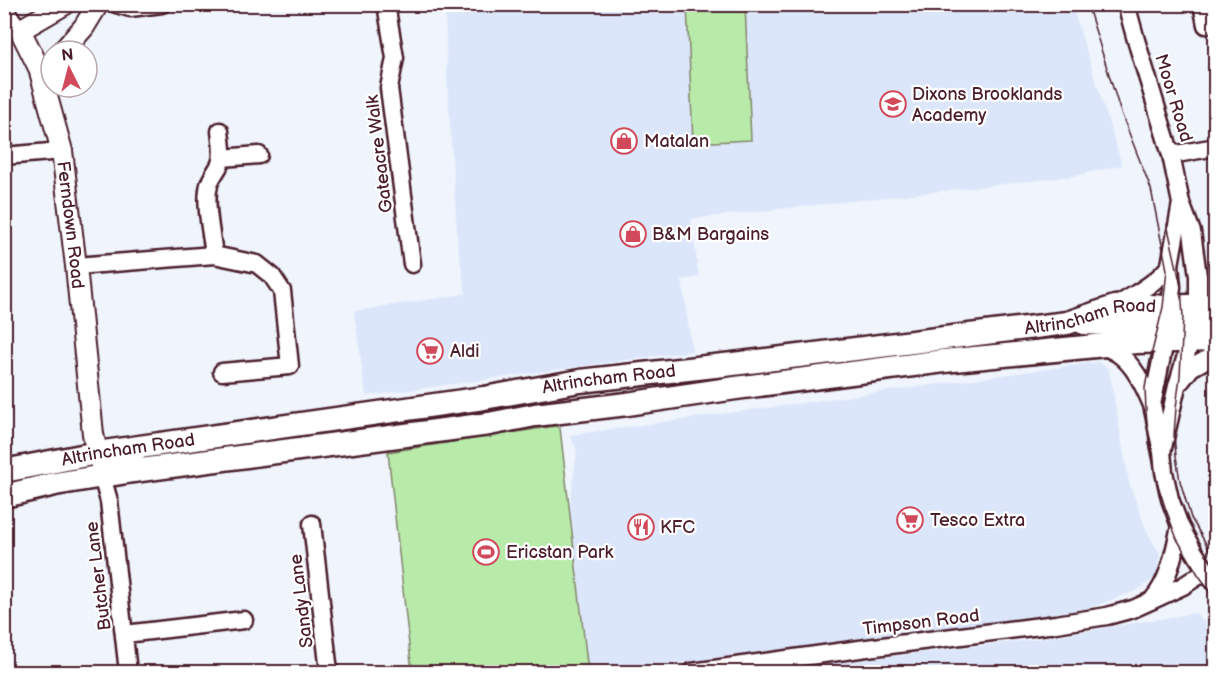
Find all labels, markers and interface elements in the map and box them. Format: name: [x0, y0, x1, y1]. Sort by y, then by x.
north arrow: [39, 39, 99, 99]
text: N: [61, 45, 75, 66]
street label: Moor Road: [1150, 52, 1197, 145]
place label: Dixons Brooklands Academy: [912, 84, 1063, 126]
school or university icon: Dixons Brooklands Academy: [878, 89, 908, 119]
street label: Gateacre Walk: [362, 94, 397, 214]
shop icon: Matalan: [609, 126, 639, 156]
place label: Matalan: [644, 131, 709, 152]
street label: Ferndown Road: [52, 160, 88, 290]
shop icon: B&M Bargains: [618, 219, 648, 249]
place label: B&M Bargains: [652, 224, 769, 245]
street label: Altrincham Road: [1023, 295, 1157, 339]
supermarket icon: Aldi: [415, 336, 445, 366]
place label: Aldi: [450, 341, 479, 362]
street label: Altrincham Road: [540, 360, 677, 399]
street label: Altrincham Road: [60, 429, 196, 471]
supermarket icon: Tesco Extra: [895, 505, 925, 535]
place label: Tesco Extra: [930, 510, 1025, 531]
restaurant icon: KFC: [626, 512, 656, 542]
place label: KFC: [660, 517, 695, 538]
street label: Butcher Lane: [81, 520, 116, 632]
sports icon: Ericstan Park: [471, 537, 501, 567]
place label: Ericstan Park: [506, 542, 614, 563]
street label: Sandy Lane: [285, 553, 318, 649]
street label: Timpson Road: [862, 605, 981, 640]

